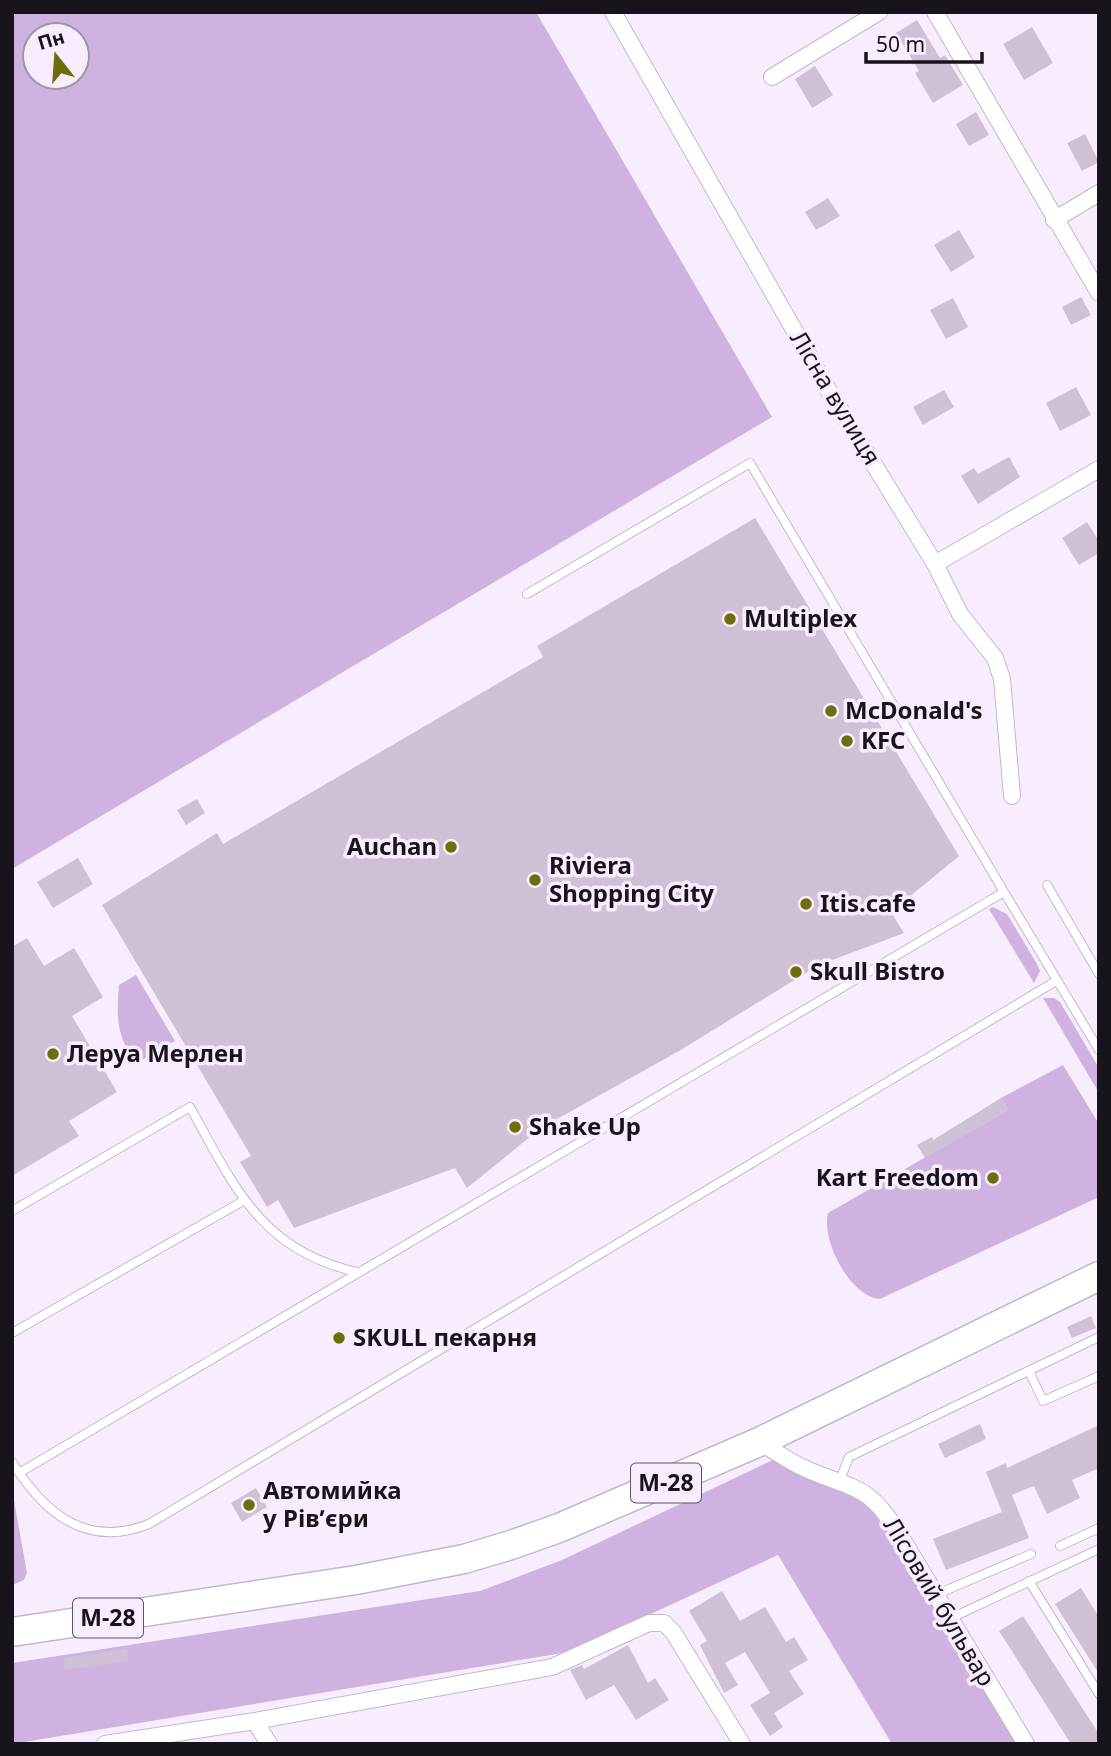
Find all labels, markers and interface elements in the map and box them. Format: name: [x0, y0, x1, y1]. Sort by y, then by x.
north arrow: [21, 21, 91, 91]
scale bar: [866, 21, 982, 65]
text: Пн: [34, 23, 68, 56]
text: 50 m: [876, 30, 925, 58]
street label: Лісна вулиця: [783, 324, 889, 470]
place label: Multiplex: [744, 601, 857, 634]
marker: Multiplex: [722, 611, 738, 627]
place label: McDonald's: [845, 693, 983, 726]
marker: McDonald's: [823, 703, 839, 719]
place label: KFC: [861, 723, 906, 756]
marker: KFC: [839, 733, 855, 749]
place label: Auchan: [347, 829, 437, 862]
marker: Auchan: [443, 839, 459, 855]
place label: Riviera Shopping City: [549, 848, 714, 909]
marker: Riviera Shopping City: [527, 872, 543, 888]
place label: Itis.cafe: [820, 886, 916, 919]
marker: Itis.cafe: [798, 896, 814, 912]
place label: Skull Bistro: [810, 954, 945, 987]
marker: Skull Bistro: [788, 964, 804, 980]
place label: Леруа Мерлен: [67, 1036, 244, 1069]
marker: Леруа Мерлен: [45, 1046, 61, 1062]
place label: Shake Up: [529, 1109, 641, 1142]
marker: Shake Up: [507, 1119, 523, 1135]
place label: Kart Freedom: [816, 1160, 979, 1193]
marker: Kart Freedom: [985, 1170, 1001, 1186]
place label: SKULL пекарня: [353, 1320, 537, 1353]
marker: SKULL пекарня: [331, 1330, 347, 1346]
road number: М-28: [631, 1464, 701, 1502]
place label: Автомийка у Рівʼєри: [262, 1473, 402, 1534]
marker: Автомийка у Рівʼєри: [241, 1497, 257, 1513]
street label: Лісовий бульвар: [877, 1511, 1004, 1692]
road number: М-28: [73, 1598, 143, 1638]

